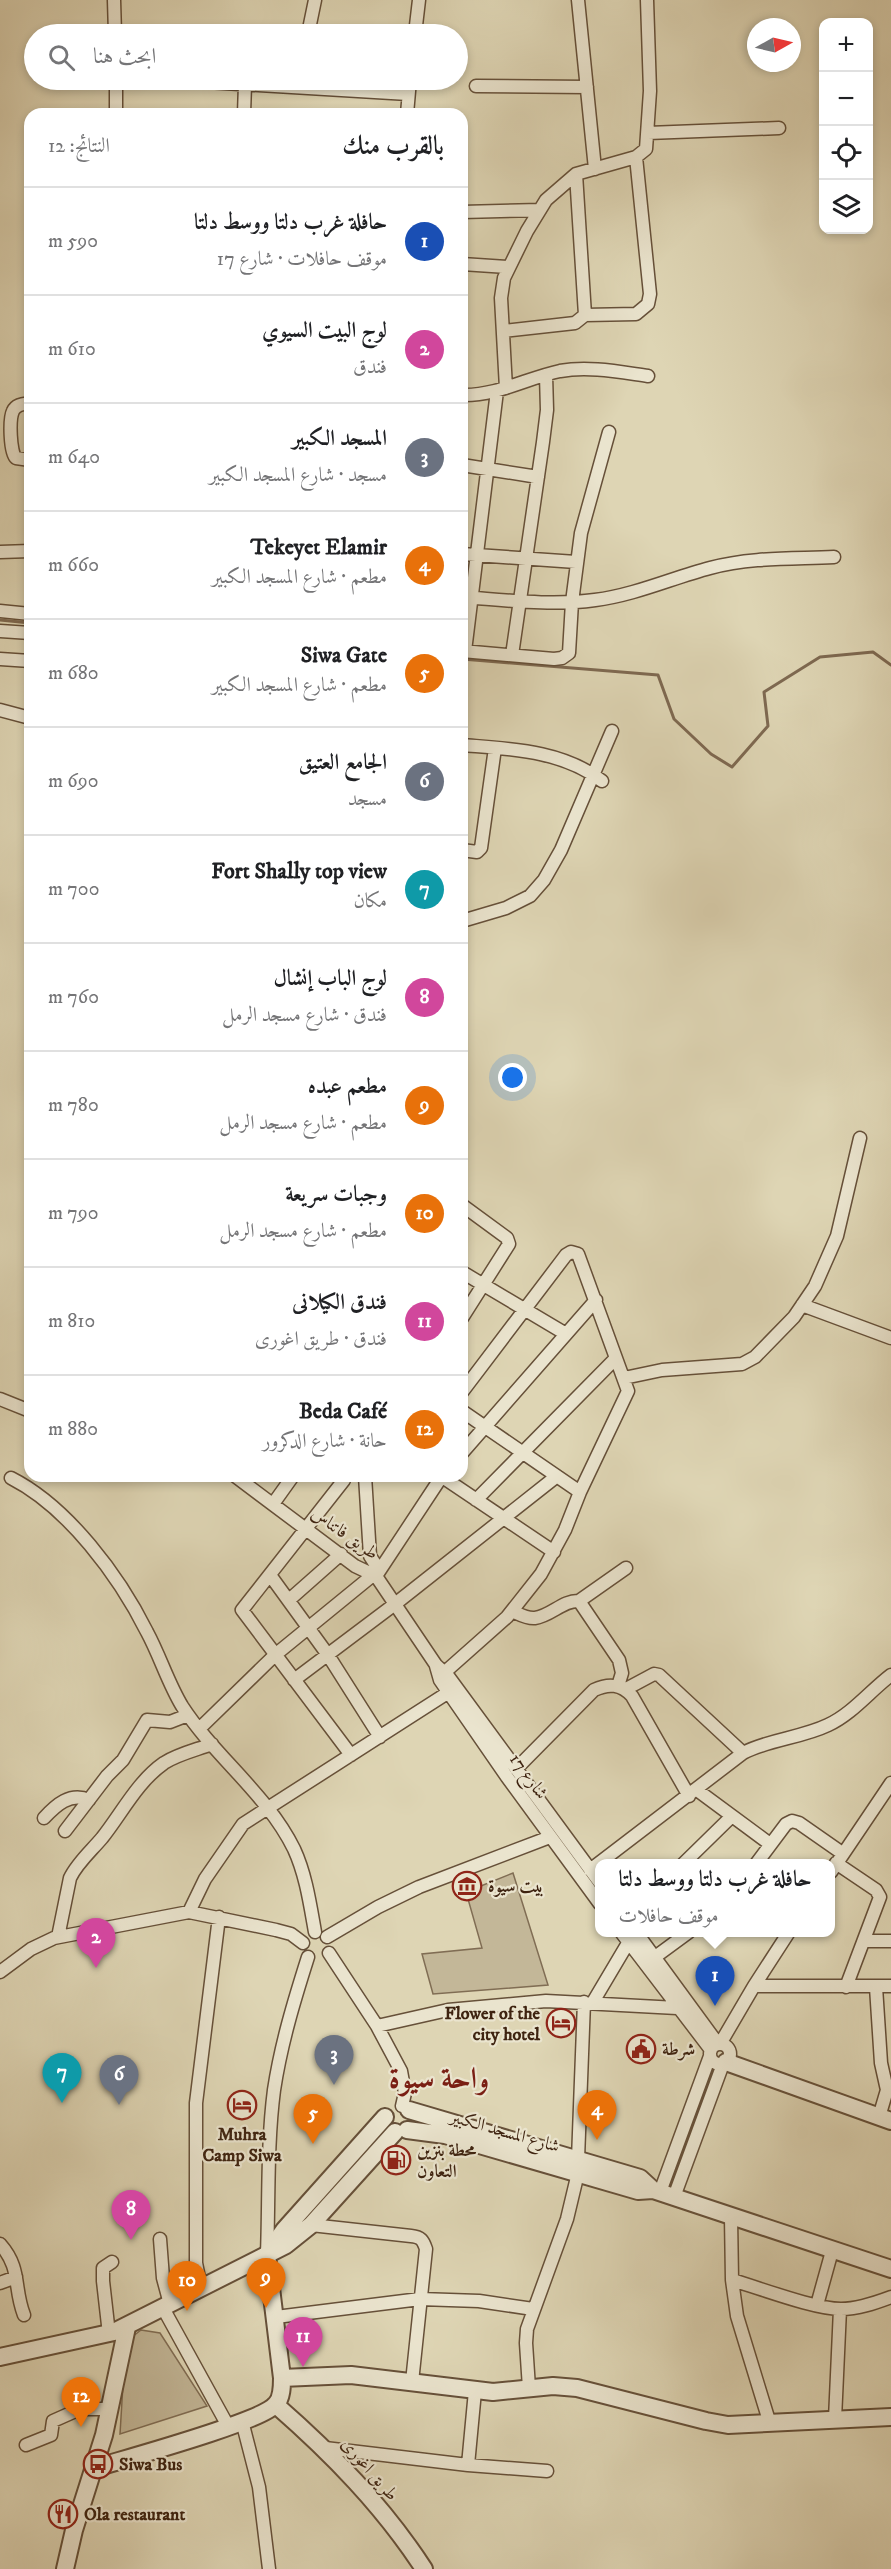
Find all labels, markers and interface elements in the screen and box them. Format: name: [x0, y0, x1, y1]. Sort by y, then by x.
north arrow: [747, 18, 801, 72]
map controls: [819, 18, 873, 234]
button: +: [819, 18, 873, 72]
search box: [24, 24, 468, 90]
icon: search: [45, 41, 78, 74]
text: ابحث هنا: [93, 43, 156, 70]
button: −: [819, 72, 873, 126]
button: locate: [819, 126, 873, 180]
text: بالقرب منك: [342, 130, 444, 163]
text: النتائج: 12: [48, 134, 110, 159]
button: layers: [819, 180, 873, 234]
text: حافلة غرب دلتا ووسط دلتا: [194, 209, 387, 236]
text: 590 m: [48, 229, 98, 254]
text: 1: [421, 229, 428, 254]
text: موقف حافلات · شارع 17: [217, 247, 387, 272]
text: لوج البيت السيوي: [262, 317, 387, 344]
text: 610 m: [48, 337, 96, 362]
text: 2: [420, 337, 429, 362]
text: فندق: [353, 355, 387, 380]
text: المسجد الكبير: [292, 425, 387, 452]
text: 640 m: [48, 445, 100, 470]
text: 3: [421, 445, 428, 470]
text: مسجد · شارع المسجد الكبير: [209, 463, 387, 488]
text: Tekeyet Elamir: [250, 534, 387, 561]
text: 660 m: [48, 553, 99, 578]
text: 4: [419, 553, 430, 578]
text: مطعم · شارع المسجد الكبير: [212, 565, 387, 590]
text: Siwa Gate: [301, 642, 387, 669]
text: 680 m: [48, 661, 99, 686]
text: 5: [420, 661, 429, 686]
text: مطعم · شارع المسجد الكبير: [212, 673, 387, 698]
text: الجامع العتيق: [298, 749, 387, 776]
text: 690 m: [48, 769, 98, 794]
text: 6: [419, 769, 430, 794]
text: مسجد: [348, 787, 387, 812]
text: Fort Shally top view: [211, 858, 387, 885]
text: 700 m: [48, 877, 99, 902]
text: 7: [419, 877, 430, 902]
text: مكان: [353, 889, 387, 914]
text: لوج الباب إنشال: [273, 965, 387, 992]
text: 760 m: [48, 985, 99, 1010]
text: 8: [420, 985, 430, 1010]
text: فندق · شارع مسجد الرمل: [222, 1003, 387, 1028]
your location: [498, 1063, 527, 1092]
text: مطعم عبده: [308, 1073, 387, 1100]
text: 780 m: [48, 1093, 99, 1118]
text: 9: [420, 1093, 430, 1118]
text: مطعم · شارع مسجد الرمل: [219, 1111, 387, 1136]
text: وجبات سريعة: [285, 1181, 387, 1208]
text: 790 m: [48, 1201, 99, 1226]
text: 10: [415, 1201, 434, 1226]
text: مطعم · شارع مسجد الرمل: [219, 1219, 387, 1244]
text: فندق الكيلانى: [292, 1289, 387, 1316]
text: 810 m: [48, 1309, 95, 1334]
text: 11: [417, 1309, 432, 1334]
text: فندق · طريق اغورى: [255, 1327, 387, 1352]
text: Beda Café: [299, 1398, 387, 1425]
text: 880 m: [48, 1417, 98, 1442]
text: 12: [416, 1417, 433, 1442]
text: حانة · شارع الدكرور: [263, 1429, 387, 1454]
street label: طريق فاتناس: [307, 1503, 382, 1565]
street label: شارع 17: [502, 1749, 552, 1806]
popup: [595, 1859, 835, 1937]
text: حافلة غرب دلتا ووسط دلتا: [619, 1866, 811, 1893]
museum icon: بيت سيوة: [451, 1870, 483, 1902]
place label: بيت سيوة: [488, 1876, 544, 1898]
text: موقف حافلات: [619, 1904, 718, 1929]
pin: 2: [76, 1918, 116, 1968]
pin: 1: [696, 1956, 734, 2006]
place label: Flower of the city hotel: [444, 2003, 541, 2046]
hotel icon: Flower of the city hotel: [545, 2007, 577, 2039]
public building icon: شرطة: [625, 2033, 657, 2065]
pin: 3: [314, 2036, 354, 2085]
place label: شرطة: [662, 2039, 695, 2061]
pin: 7: [42, 2054, 82, 2103]
pin: 6: [100, 2056, 138, 2105]
district label: واحة سيوة: [389, 2061, 489, 2098]
hotel icon: Muhra Camp Siwa: [226, 2089, 258, 2121]
pin: 4: [578, 2090, 616, 2140]
pin: 5: [294, 2094, 332, 2144]
street label: شارع المسجد الكبير: [445, 2105, 562, 2161]
place label: Muhra Camp Siwa: [202, 2124, 282, 2167]
place label: محطة بنزين التعاون: [417, 2140, 477, 2183]
fuel station icon: محطة بنزين التعاون: [380, 2144, 412, 2176]
pin: 8: [112, 2190, 150, 2240]
pin: 9: [246, 2258, 286, 2308]
pin: 10: [168, 2262, 207, 2311]
pin: 11: [284, 2318, 322, 2367]
pin: 12: [62, 2378, 100, 2427]
street label: طريق اغورى: [336, 2434, 403, 2506]
bus stop icon: Siwa Bus: [82, 2448, 114, 2480]
place label: Siwa Bus: [119, 2454, 182, 2476]
restaurant icon: Ola restaurant: [47, 2498, 79, 2530]
place label: Ola restaurant: [84, 2504, 185, 2526]

